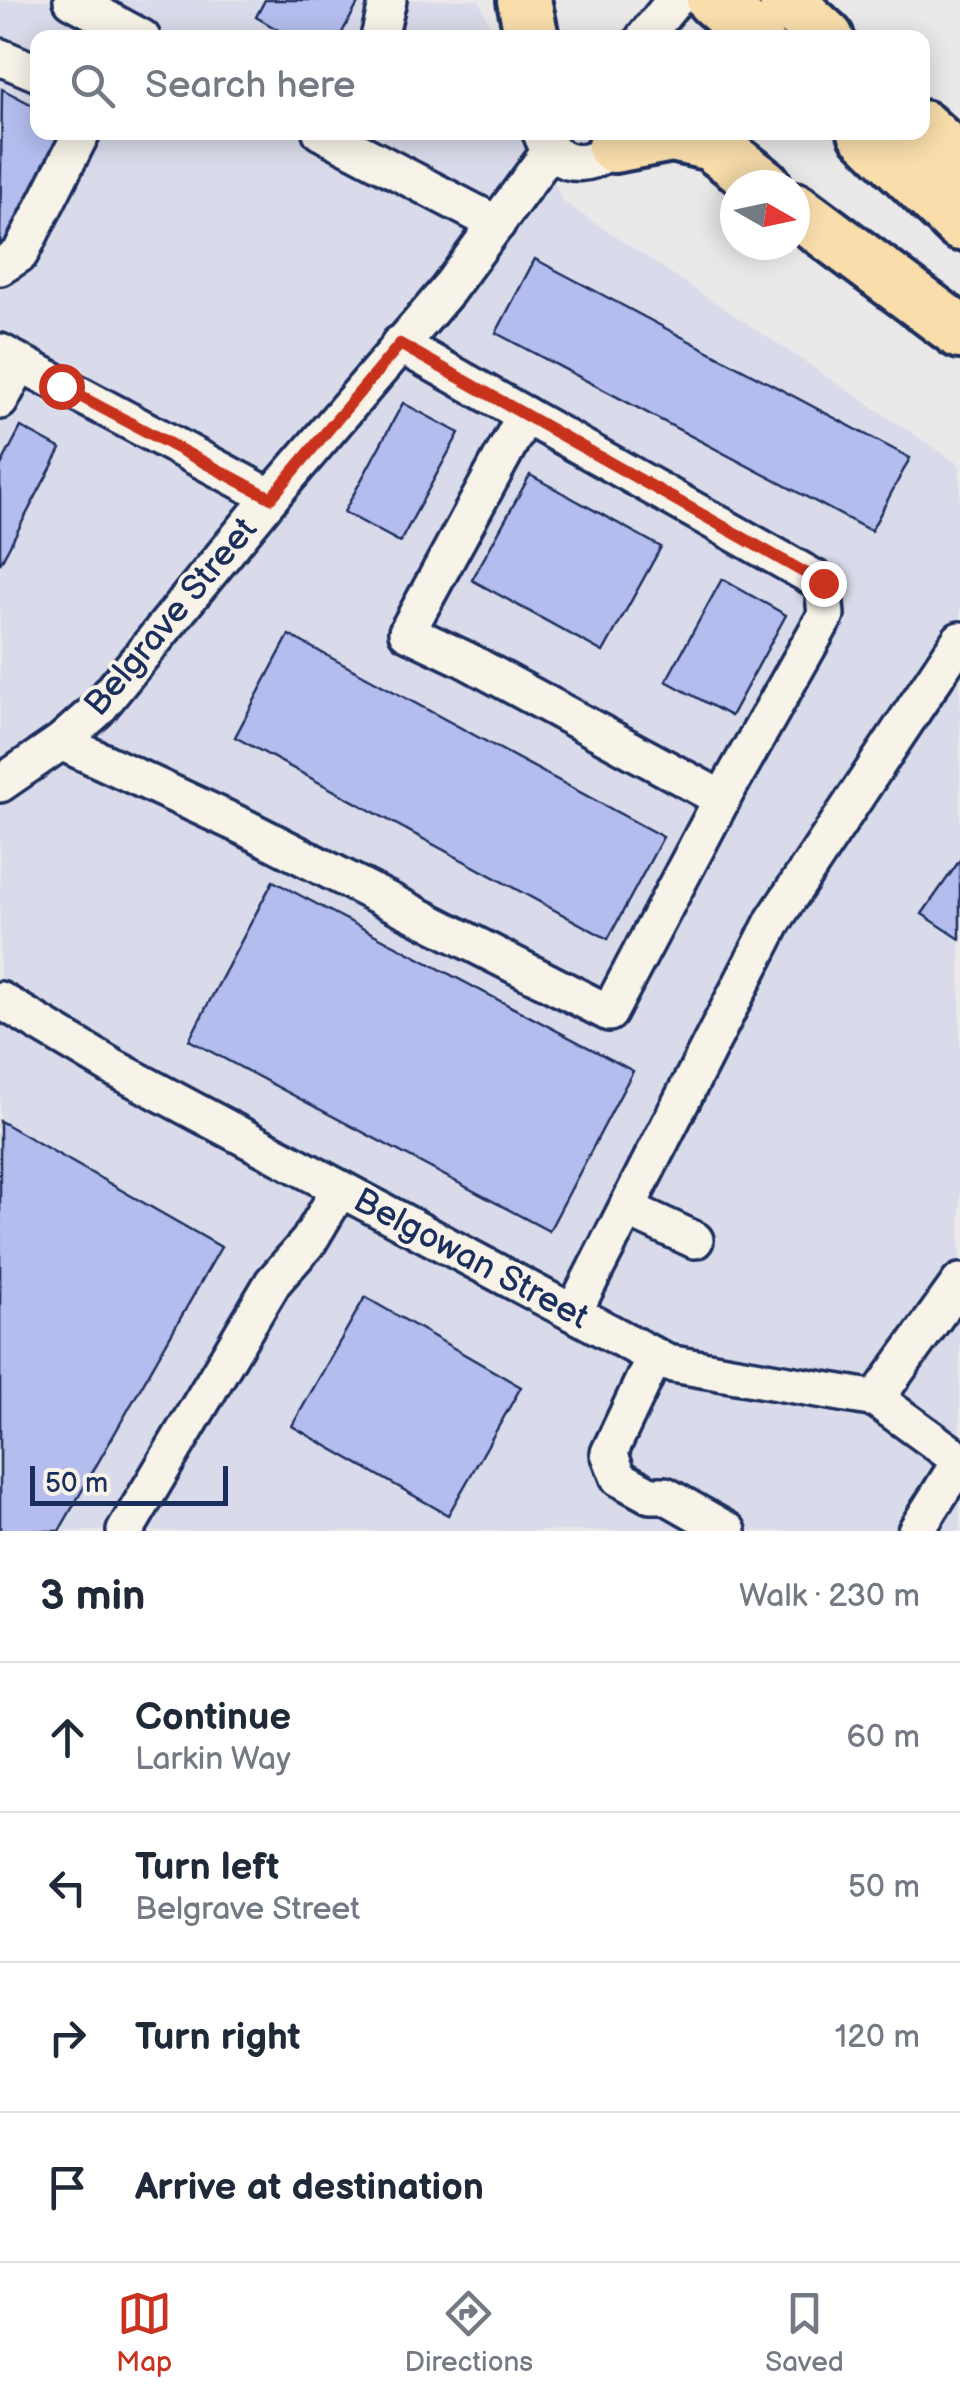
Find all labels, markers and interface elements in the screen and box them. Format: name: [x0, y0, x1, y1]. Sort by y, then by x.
search box: [30, 30, 930, 140]
icon: search: [65, 58, 120, 113]
text: Search here: [145, 63, 356, 108]
north arrow: [720, 170, 810, 260]
route start: [39, 364, 85, 410]
street label: Belgrave Street: [75, 509, 267, 725]
route end: [801, 561, 847, 607]
street label: Belgowan Street: [346, 1179, 596, 1339]
scale bar: [30, 1461, 228, 1506]
text: 50 m: [45, 1467, 108, 1500]
text: 3 min: [40, 1571, 145, 1622]
text: Walk · 230 m: [739, 1577, 920, 1616]
text: Continue: [135, 1695, 291, 1740]
icon: ahead: [40, 1710, 95, 1765]
text: 60 m: [847, 1718, 920, 1757]
text: Larkin Way: [135, 1740, 291, 1779]
text: Turn left: [135, 1845, 279, 1890]
icon: left: [40, 1860, 95, 1915]
text: 50 m: [848, 1868, 920, 1907]
text: Belgrave Street: [135, 1890, 360, 1929]
icon: right: [40, 2010, 95, 2065]
text: Turn right: [135, 2015, 300, 2060]
text: 120 m: [835, 2018, 920, 2057]
icon: arrive: [40, 2160, 95, 2215]
text: Arrive at destination: [135, 2165, 484, 2210]
tab: Map: [116, 2286, 172, 2379]
tab: Directions: [404, 2286, 533, 2379]
tab: Saved: [765, 2286, 844, 2379]

